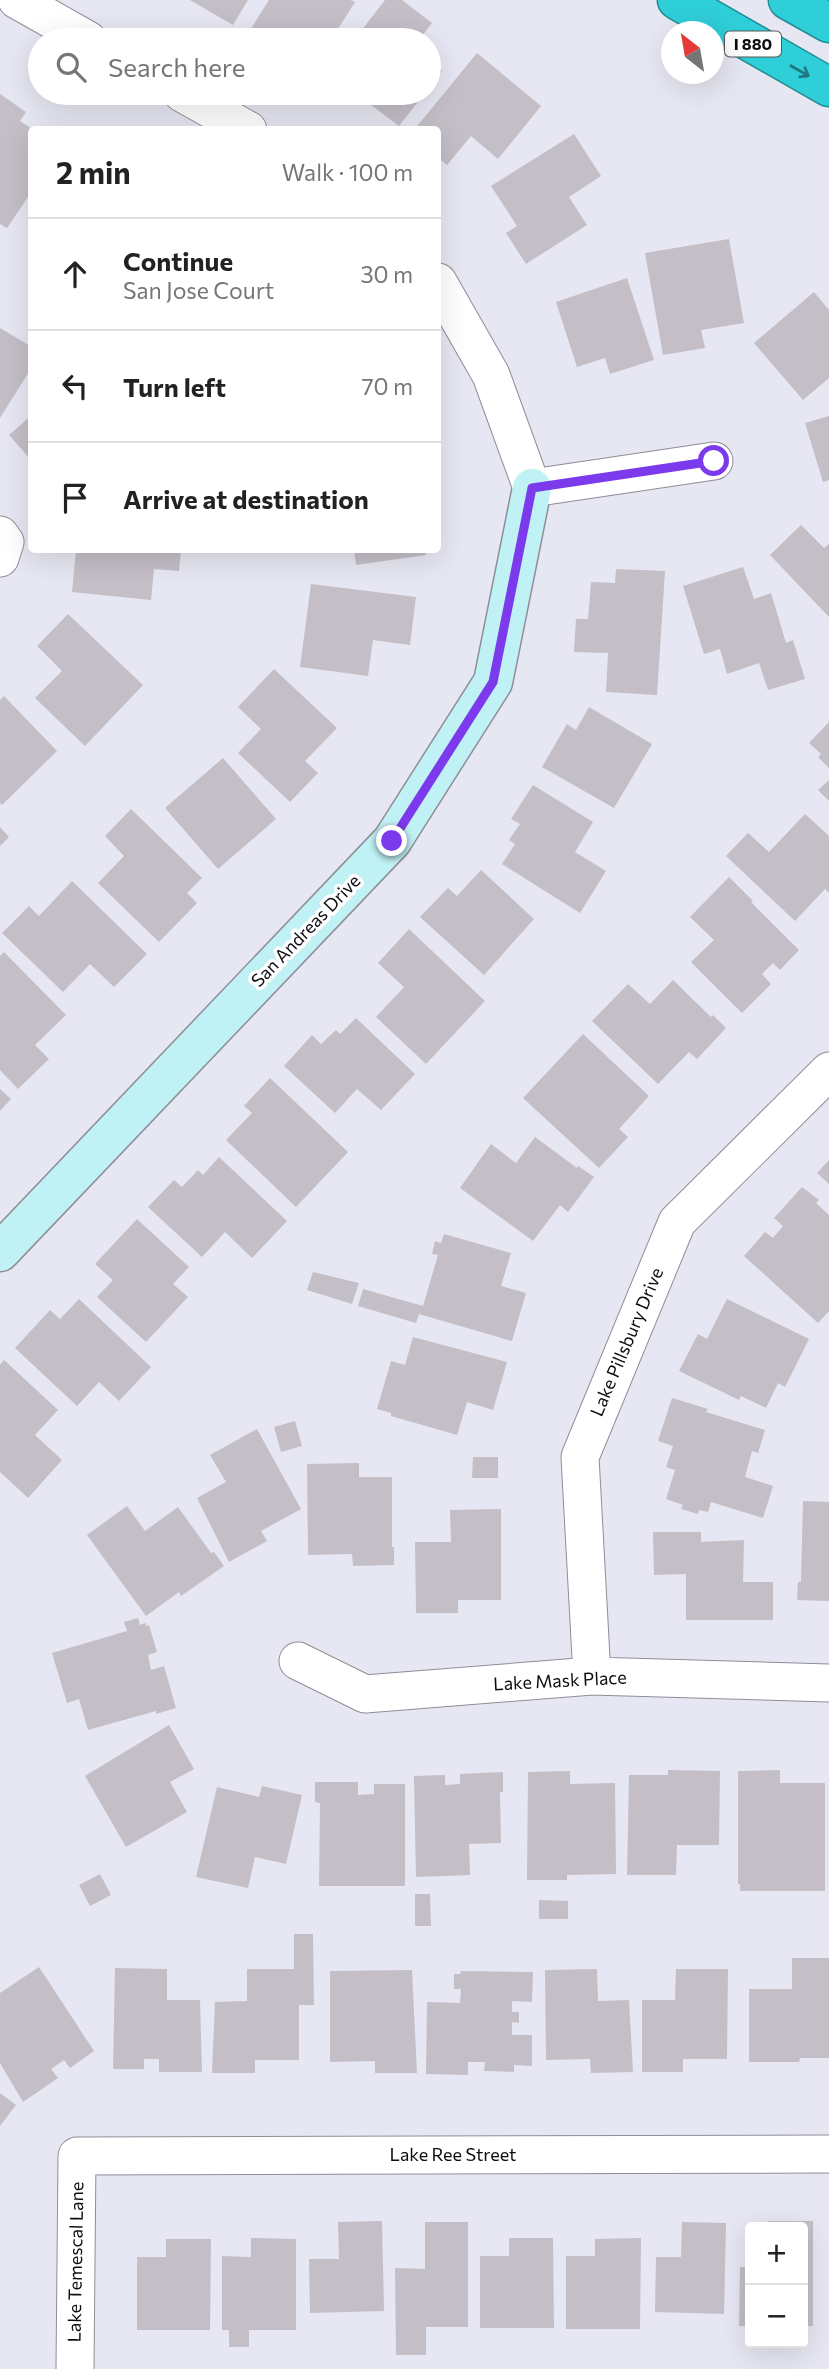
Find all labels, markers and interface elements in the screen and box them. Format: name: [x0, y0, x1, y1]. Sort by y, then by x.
north arrow: [661, 21, 724, 84]
search box: [28, 28, 441, 105]
road number: I 880: [725, 32, 781, 56]
icon: search: [52, 48, 90, 86]
text: Search here: [108, 51, 246, 82]
one-way arrow: [789, 65, 810, 78]
text: 2 min: [56, 153, 131, 190]
text: Walk · 100 m: [282, 158, 413, 186]
text: Continue: [123, 245, 233, 276]
icon: ahead: [56, 255, 94, 293]
text: 30 m: [360, 260, 413, 288]
text: San Jose Court: [123, 276, 274, 304]
icon: left: [56, 367, 94, 405]
text: Turn left: [123, 371, 226, 402]
text: 70 m: [361, 372, 413, 400]
route start: [698, 445, 729, 476]
icon: arrive: [56, 479, 94, 517]
text: Arrive at destination: [123, 483, 369, 514]
route end: [376, 825, 407, 856]
street label: San Andreas Drive: [246, 870, 365, 991]
street label: Lake Pillsbury Drive: [585, 1264, 667, 1419]
street label: Lake Mask Place: [493, 1666, 627, 1694]
street label: Lake Ree Street: [390, 2143, 516, 2165]
street label: Lake Temescal Lane: [63, 2181, 87, 2343]
map controls: [745, 2222, 808, 2348]
button: +: [745, 2222, 808, 2285]
button: −: [745, 2285, 808, 2348]

